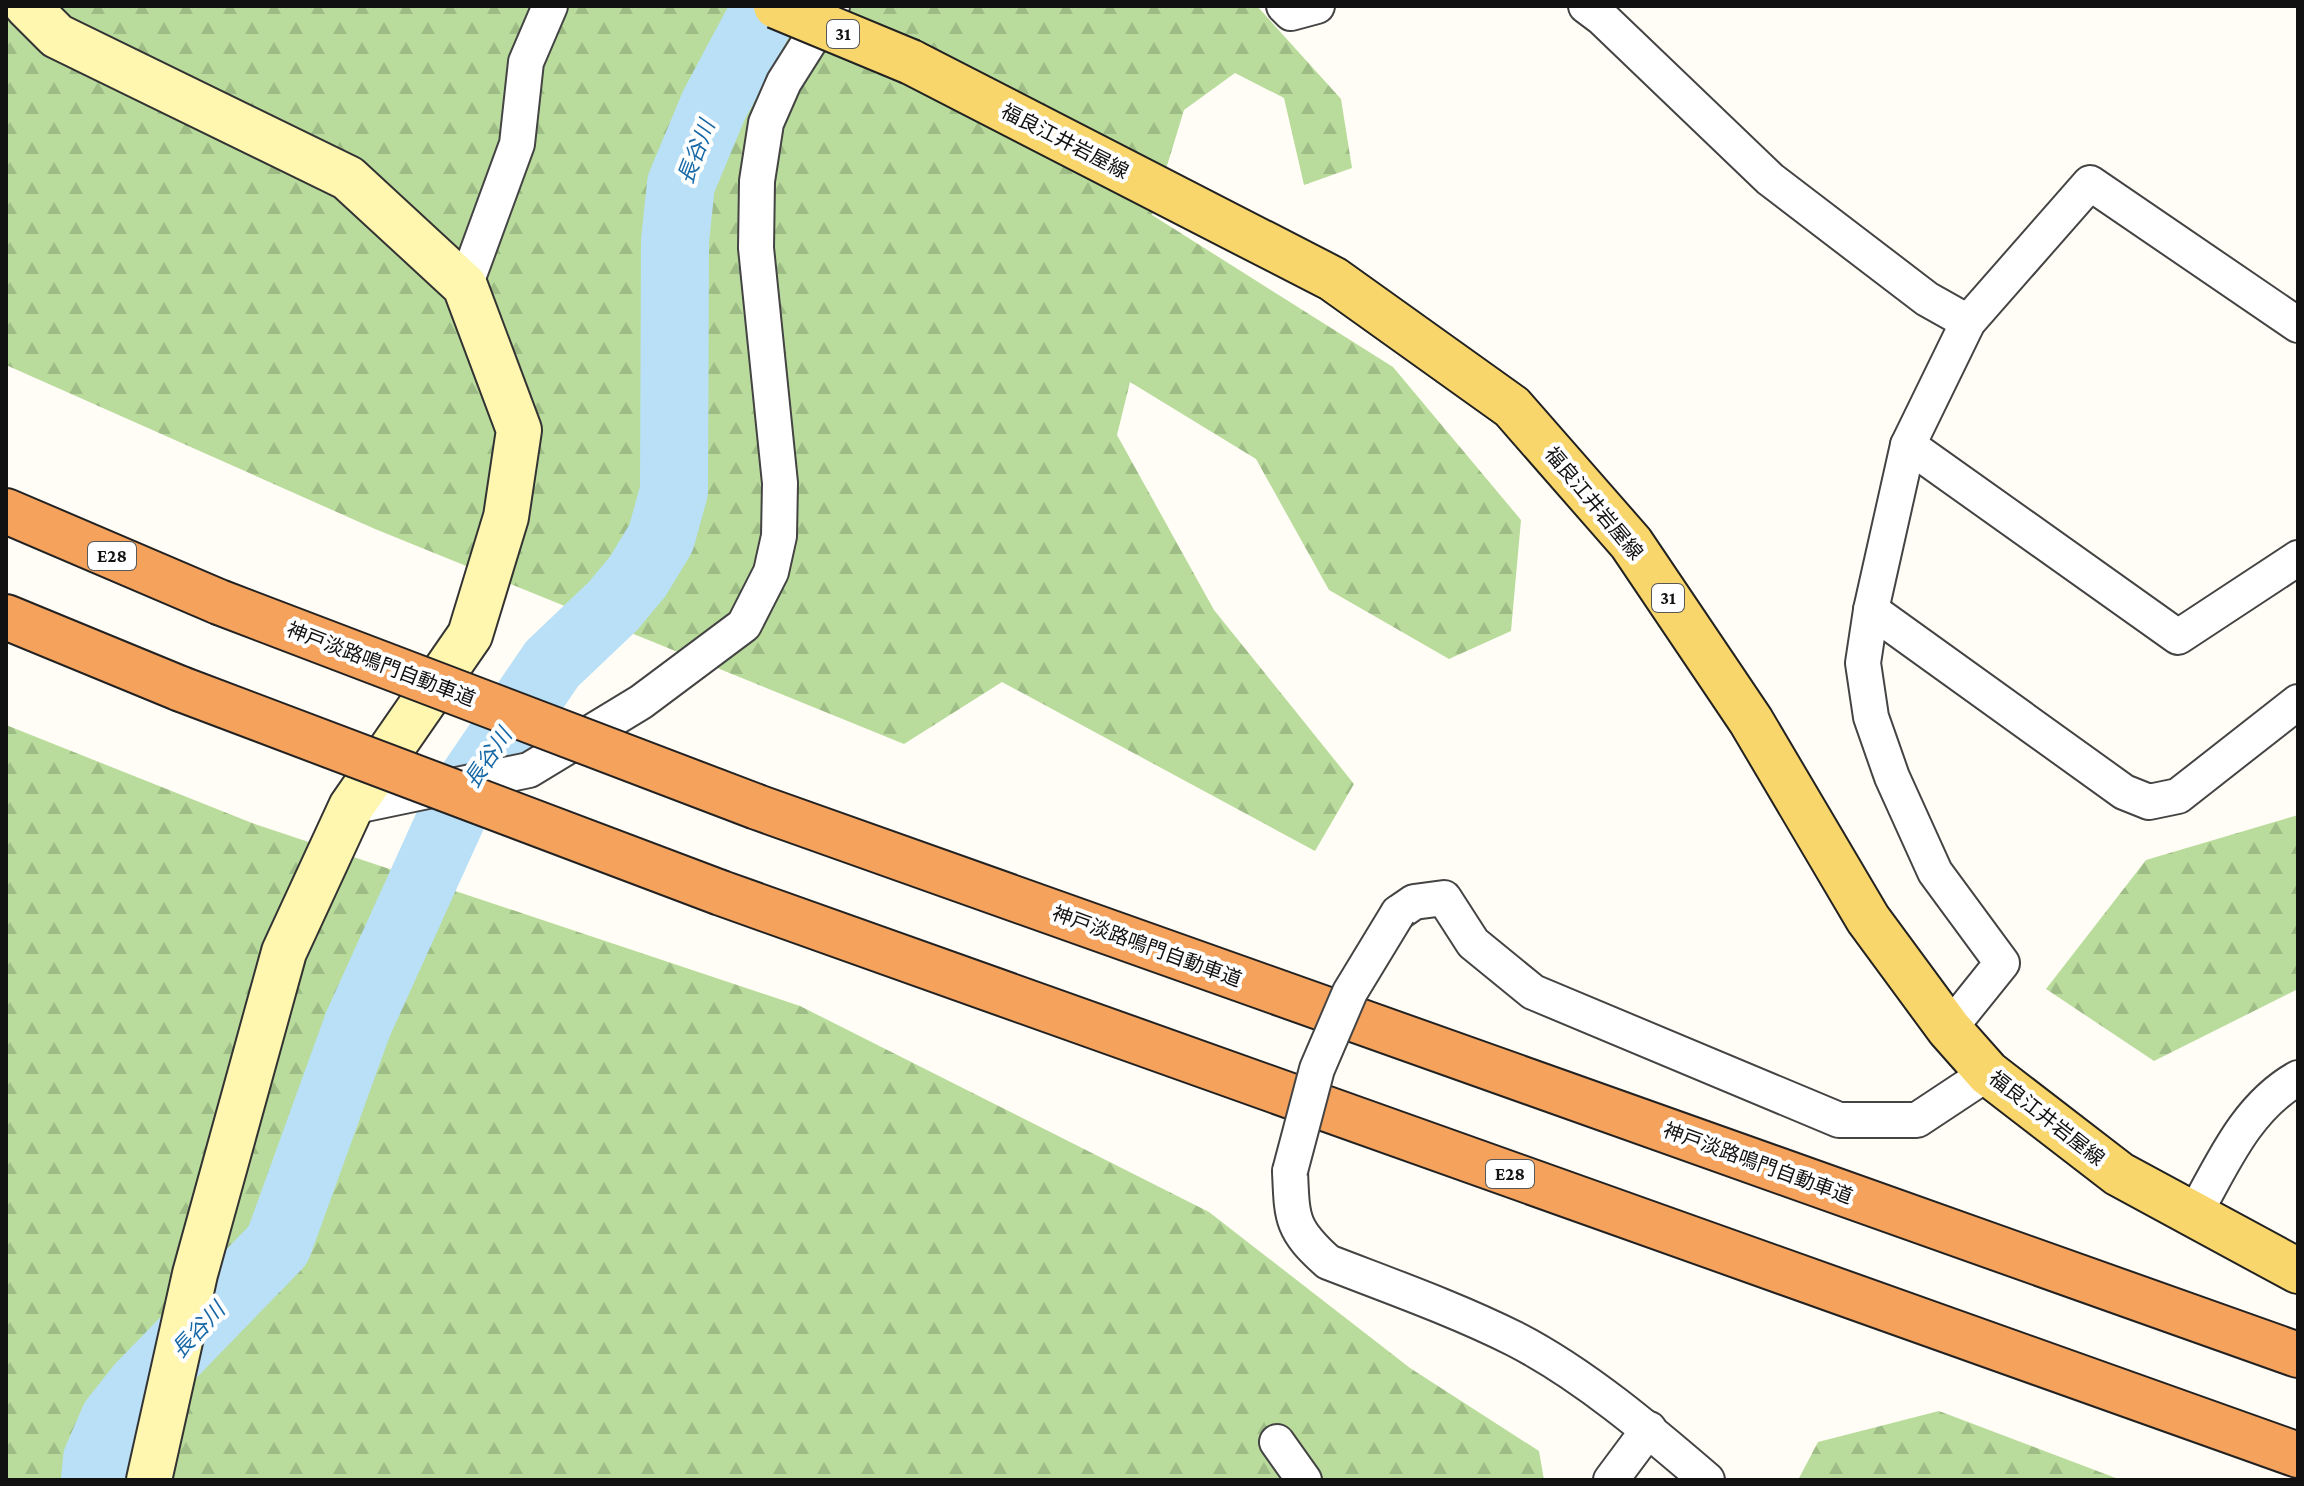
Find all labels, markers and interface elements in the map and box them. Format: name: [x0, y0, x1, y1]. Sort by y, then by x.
road number: 31: [827, 20, 859, 48]
street label: 福良江井岩屋線: [998, 99, 1132, 183]
water label: 長谷川: [673, 115, 720, 187]
street label: 福良江井岩屋線: [1541, 442, 1647, 564]
road number: E28: [88, 542, 136, 570]
road number: 31: [1652, 584, 1684, 612]
street label: 神戸淡路鳴門自動車道: [284, 618, 478, 710]
water label: 長谷川: [459, 722, 518, 792]
street label: 神戸淡路鳴門自動車道: [1049, 901, 1245, 991]
street label: 福良江井岩屋線: [1985, 1066, 2109, 1170]
street label: 神戸淡路鳴門自動車道: [1660, 1118, 1856, 1208]
road number: E28: [1486, 1160, 1534, 1188]
water label: 長谷川: [166, 1296, 231, 1363]

